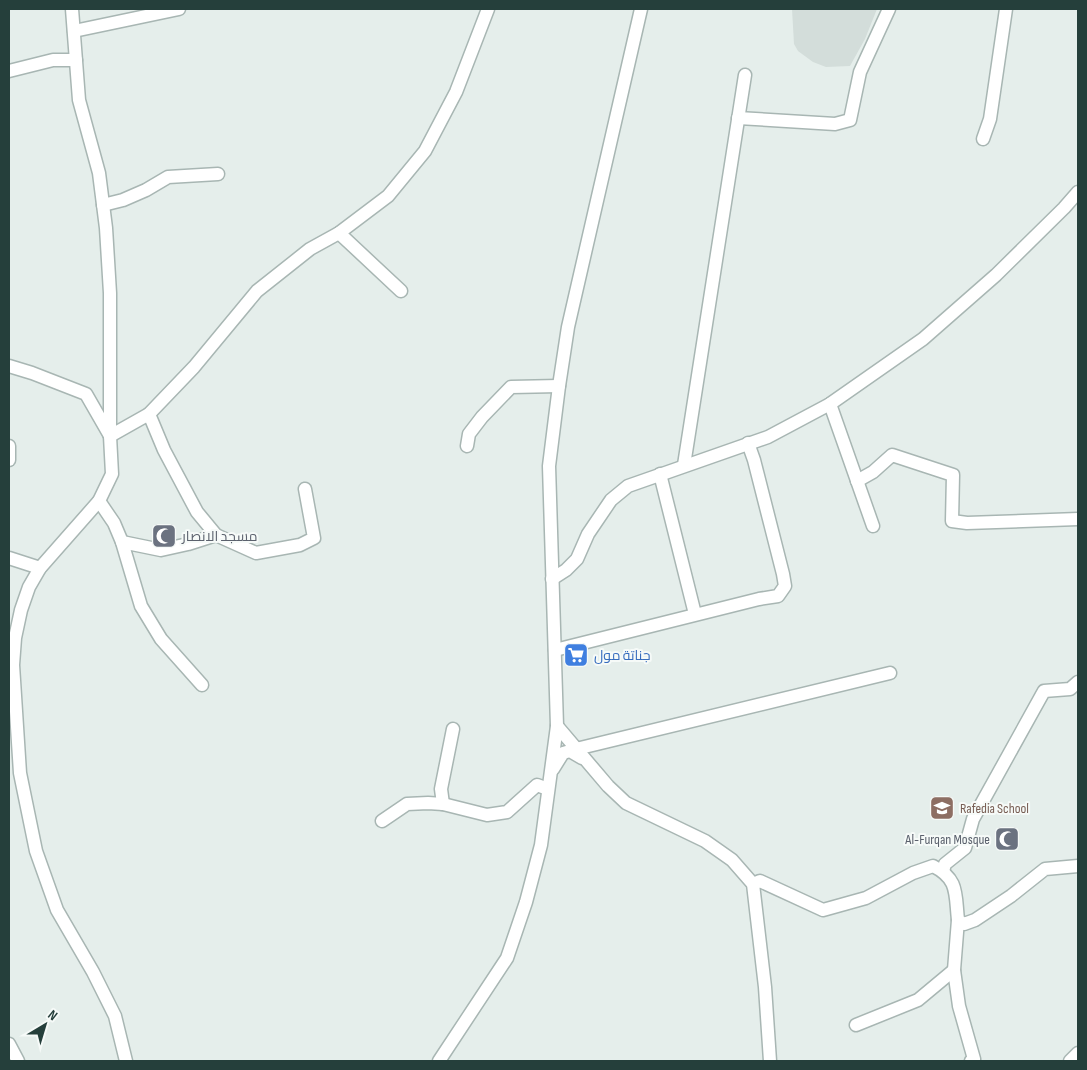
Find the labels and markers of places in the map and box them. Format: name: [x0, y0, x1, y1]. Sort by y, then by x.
mosque icon: مسجد الانصار: [151, 523, 177, 549]
place label: مسجد الانصار: [181, 528, 257, 545]
supermarket icon: جناتة مول: [563, 642, 589, 668]
place label: جناتة مول: [594, 647, 650, 664]
school or university icon: Rafedia School: [929, 795, 955, 821]
place label: Rafedia School: [960, 800, 1029, 817]
mosque icon: Al-Furqan Mosque: [994, 826, 1020, 852]
place label: Al-Furqan Mosque: [904, 831, 990, 848]

